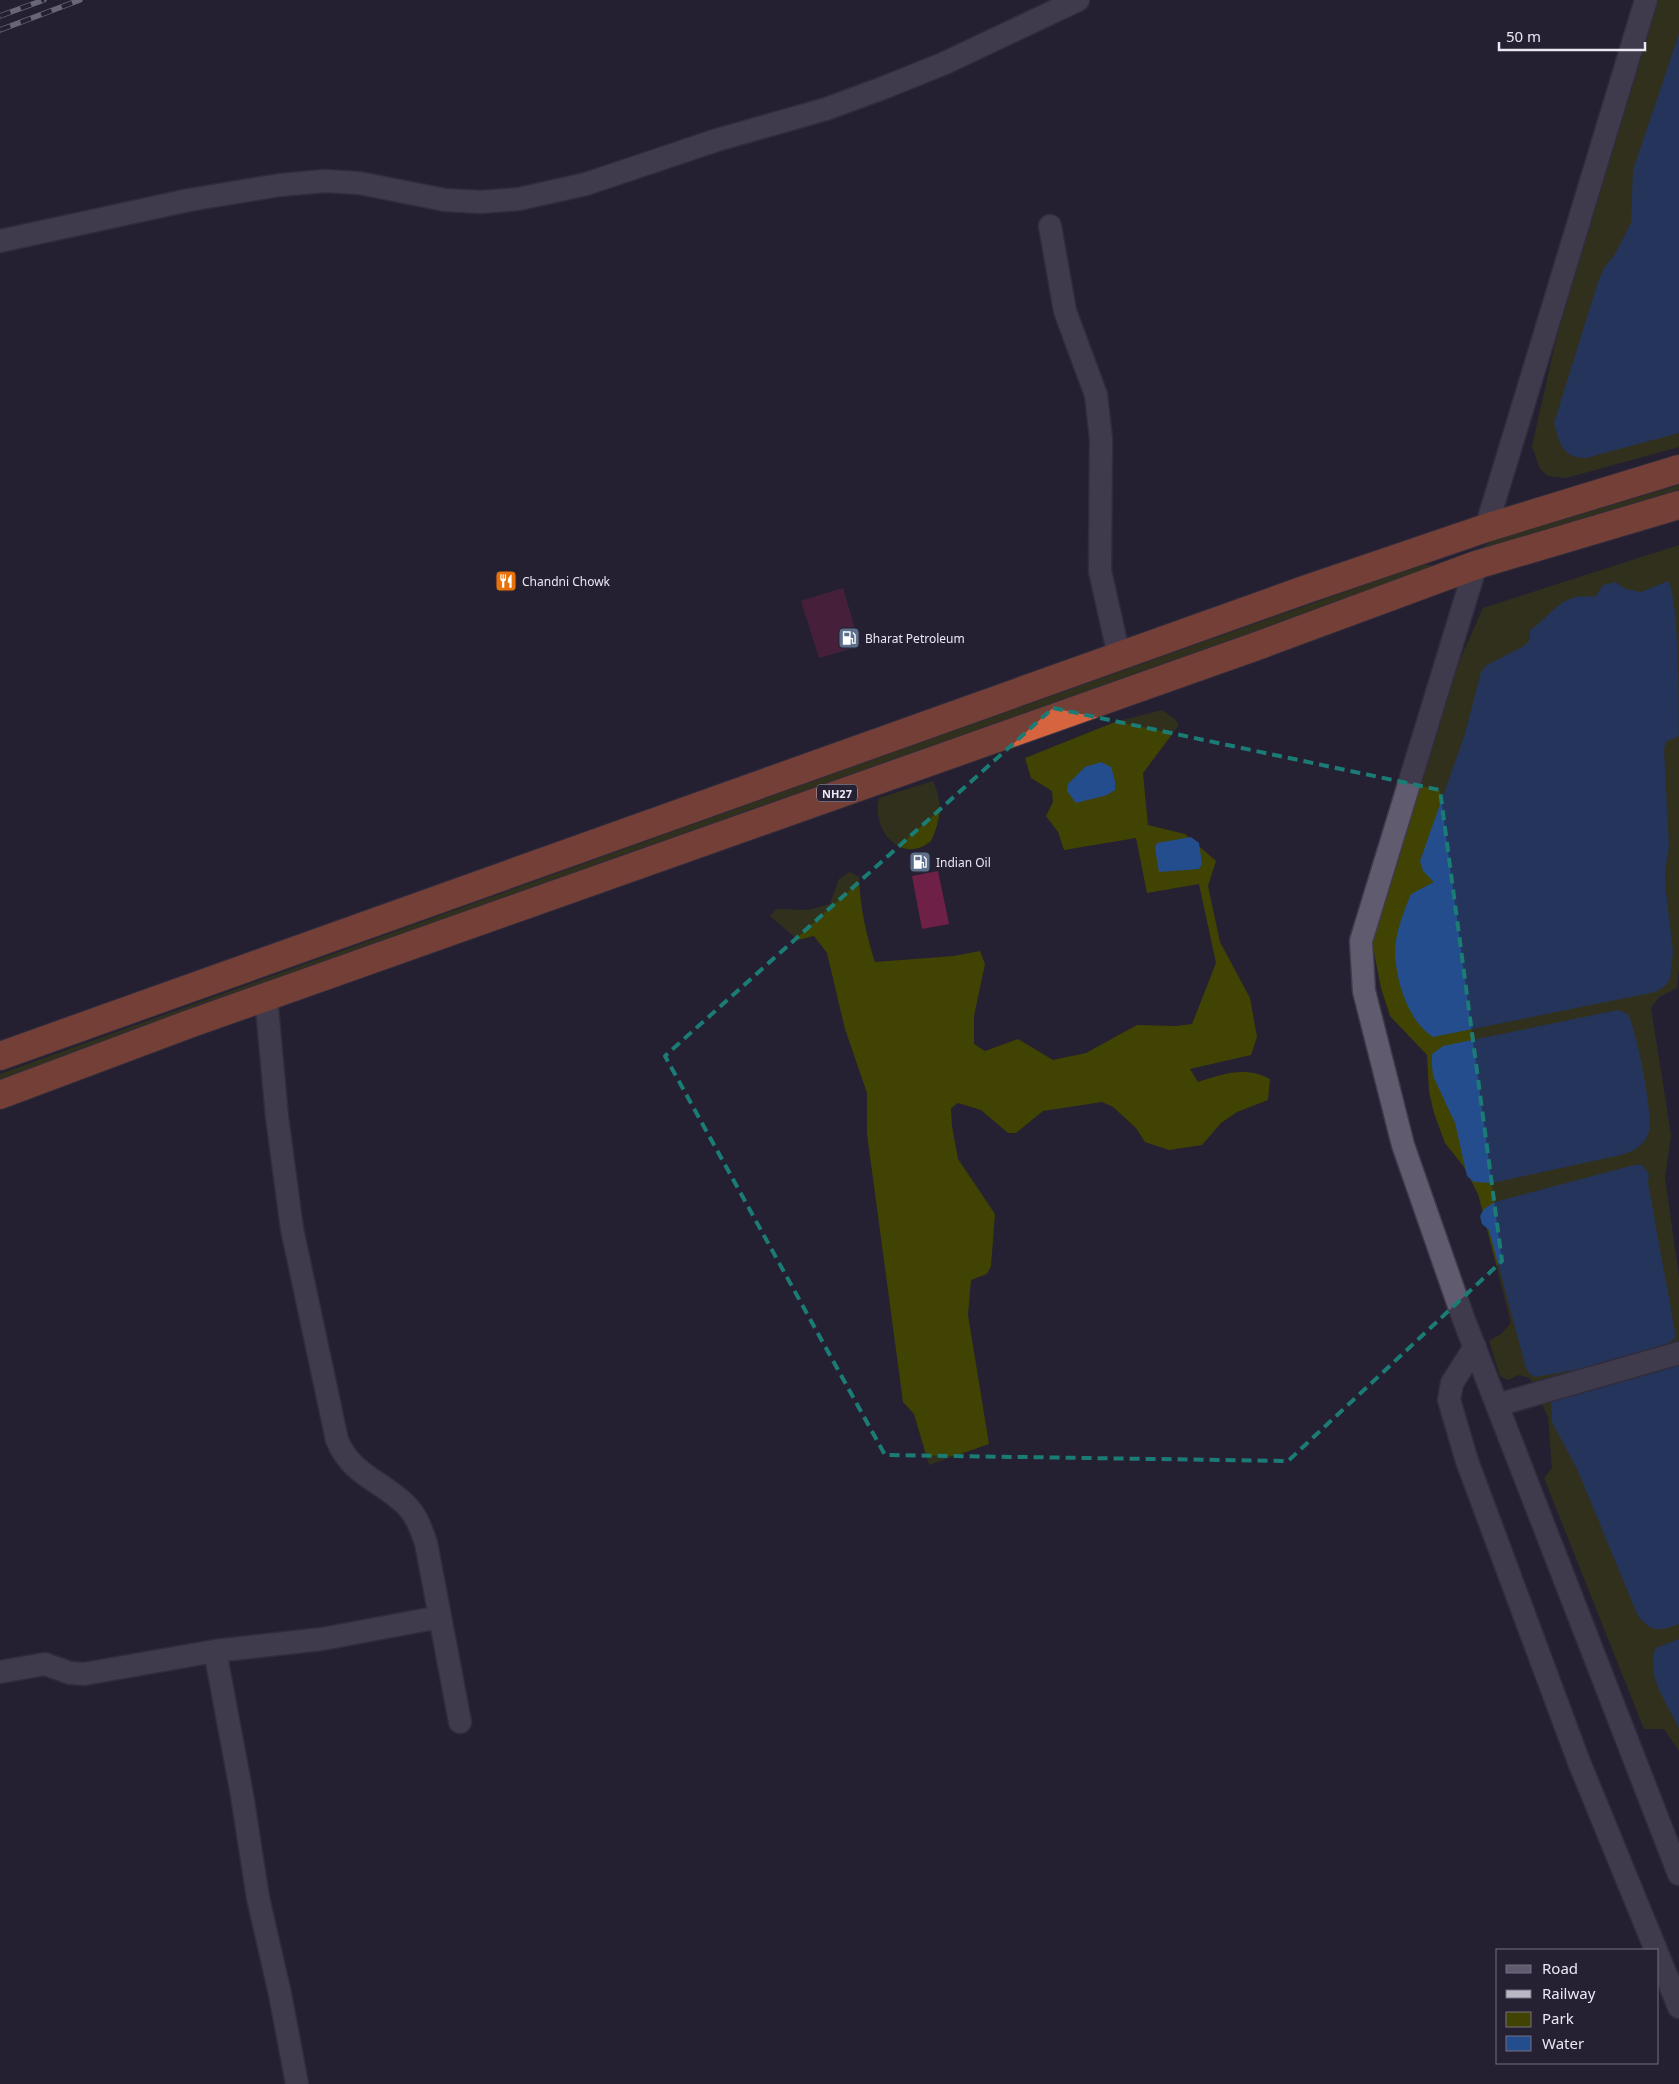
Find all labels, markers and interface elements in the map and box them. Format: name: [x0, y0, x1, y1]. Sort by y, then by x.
scale bar: [1499, 20, 1645, 52]
text: 50 m: [1506, 26, 1541, 46]
restaurant icon: Chandni Chowk: [494, 569, 518, 593]
place label: Chandni Chowk: [522, 573, 611, 590]
fuel station icon: Bharat Petroleum: [837, 626, 861, 650]
place label: Bharat Petroleum: [865, 630, 965, 647]
road number: NH27: [817, 784, 857, 801]
fuel station icon: Indian Oil: [908, 850, 932, 874]
place label: Indian Oil: [936, 854, 991, 871]
legend: [1496, 1949, 1659, 2064]
text: Road: [1542, 1958, 1578, 1978]
text: Railway: [1542, 1983, 1596, 2003]
text: Park: [1542, 2008, 1574, 2028]
text: Water: [1542, 2033, 1584, 2053]

